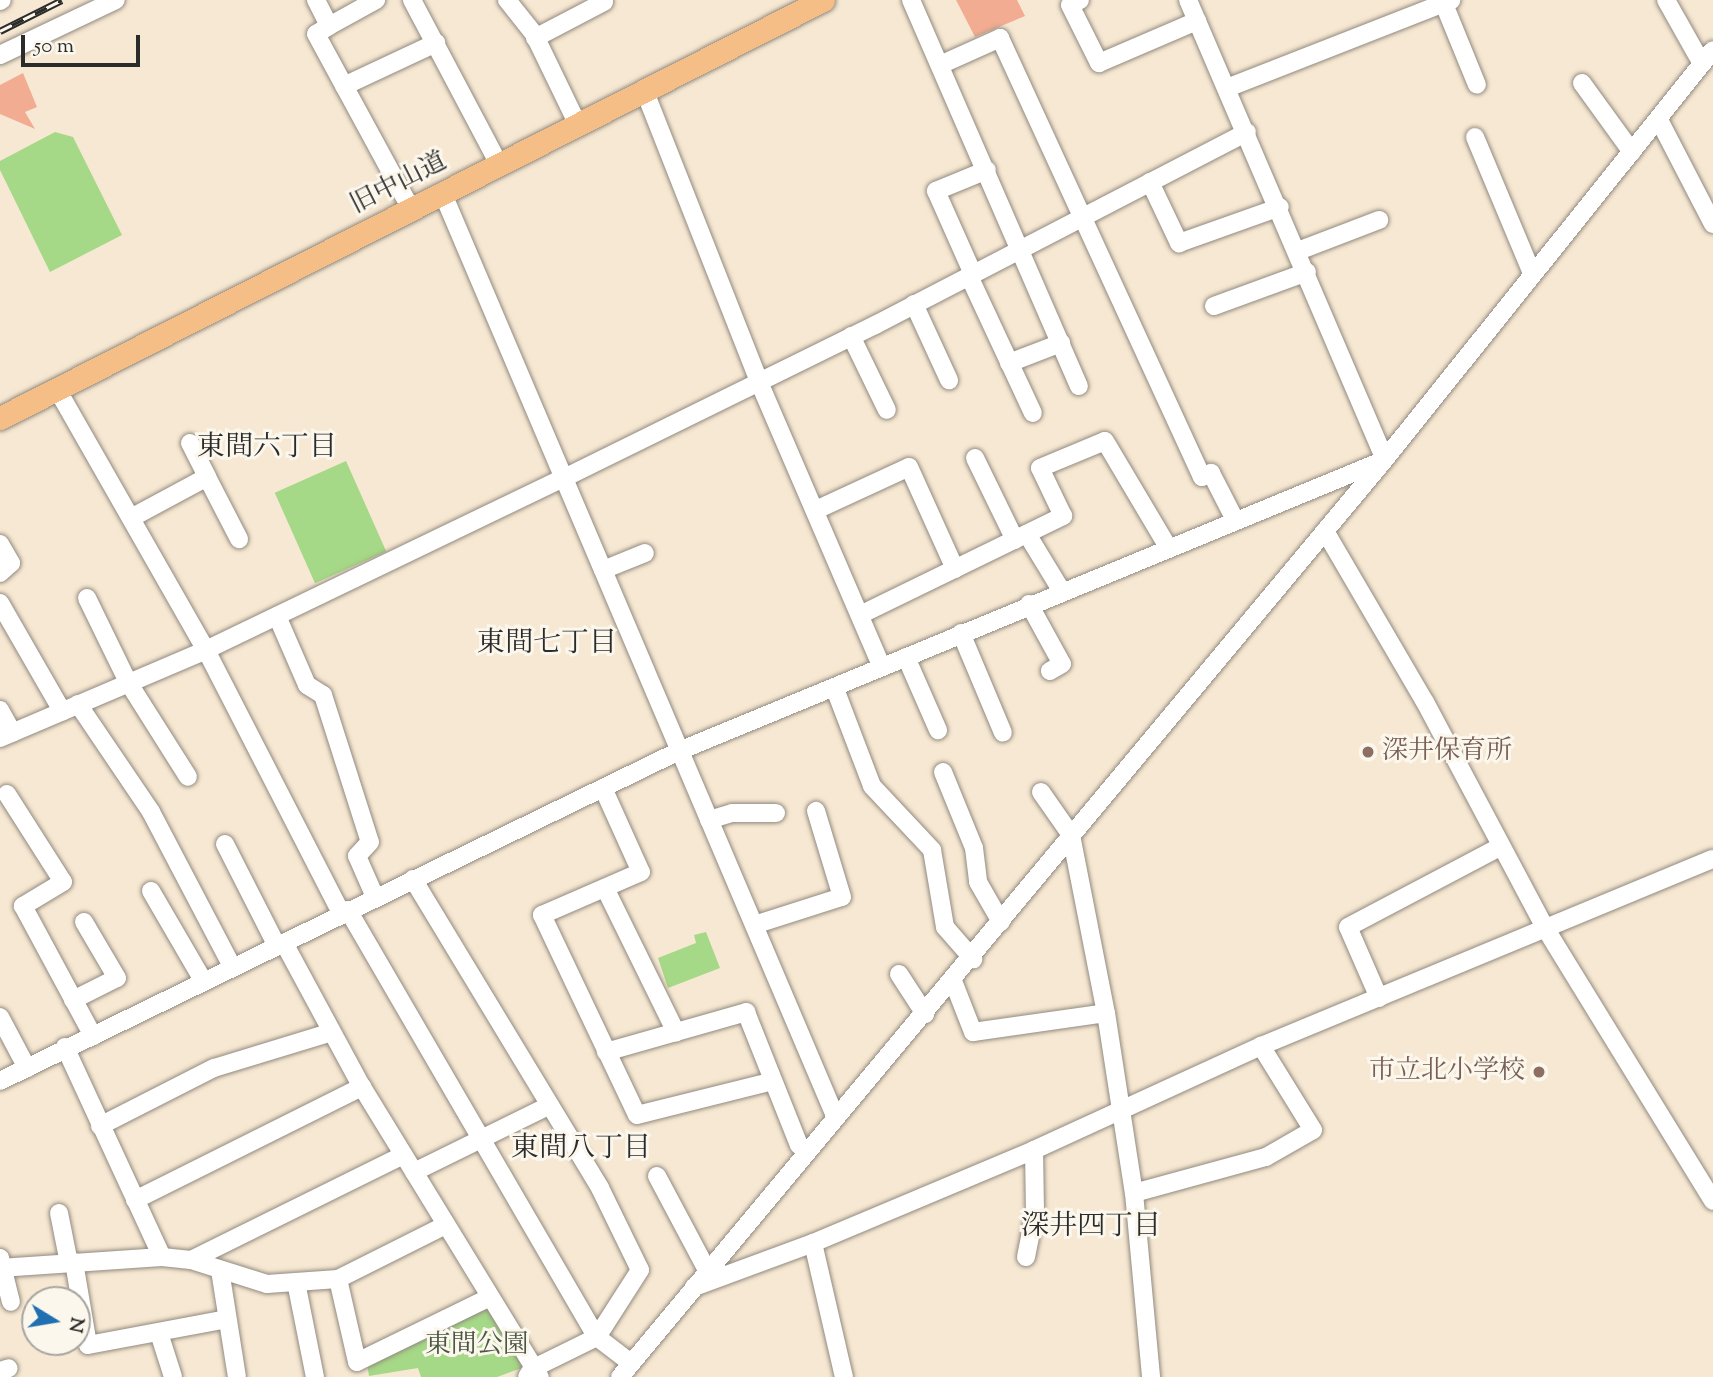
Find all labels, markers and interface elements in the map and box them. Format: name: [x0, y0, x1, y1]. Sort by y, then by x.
scale bar: [24, 21, 144, 65]
text: 50 m: [34, 32, 74, 62]
street label: 旧中山道: [346, 146, 452, 222]
district label: 東間六丁目: [197, 431, 337, 465]
district label: 東間七丁目: [477, 627, 617, 661]
place label: 深井保育所: [1382, 736, 1512, 768]
marker: 深井保育所: [1360, 744, 1376, 760]
place label: 市立北小学校: [1369, 1056, 1525, 1088]
marker: 市立北小学校: [1531, 1064, 1547, 1080]
district label: 東間八丁目: [511, 1132, 651, 1166]
district label: 深井四丁目: [1021, 1210, 1161, 1244]
north arrow: [21, 1286, 91, 1356]
text: N: [60, 1315, 90, 1335]
park label: 東間公園: [425, 1330, 529, 1362]

